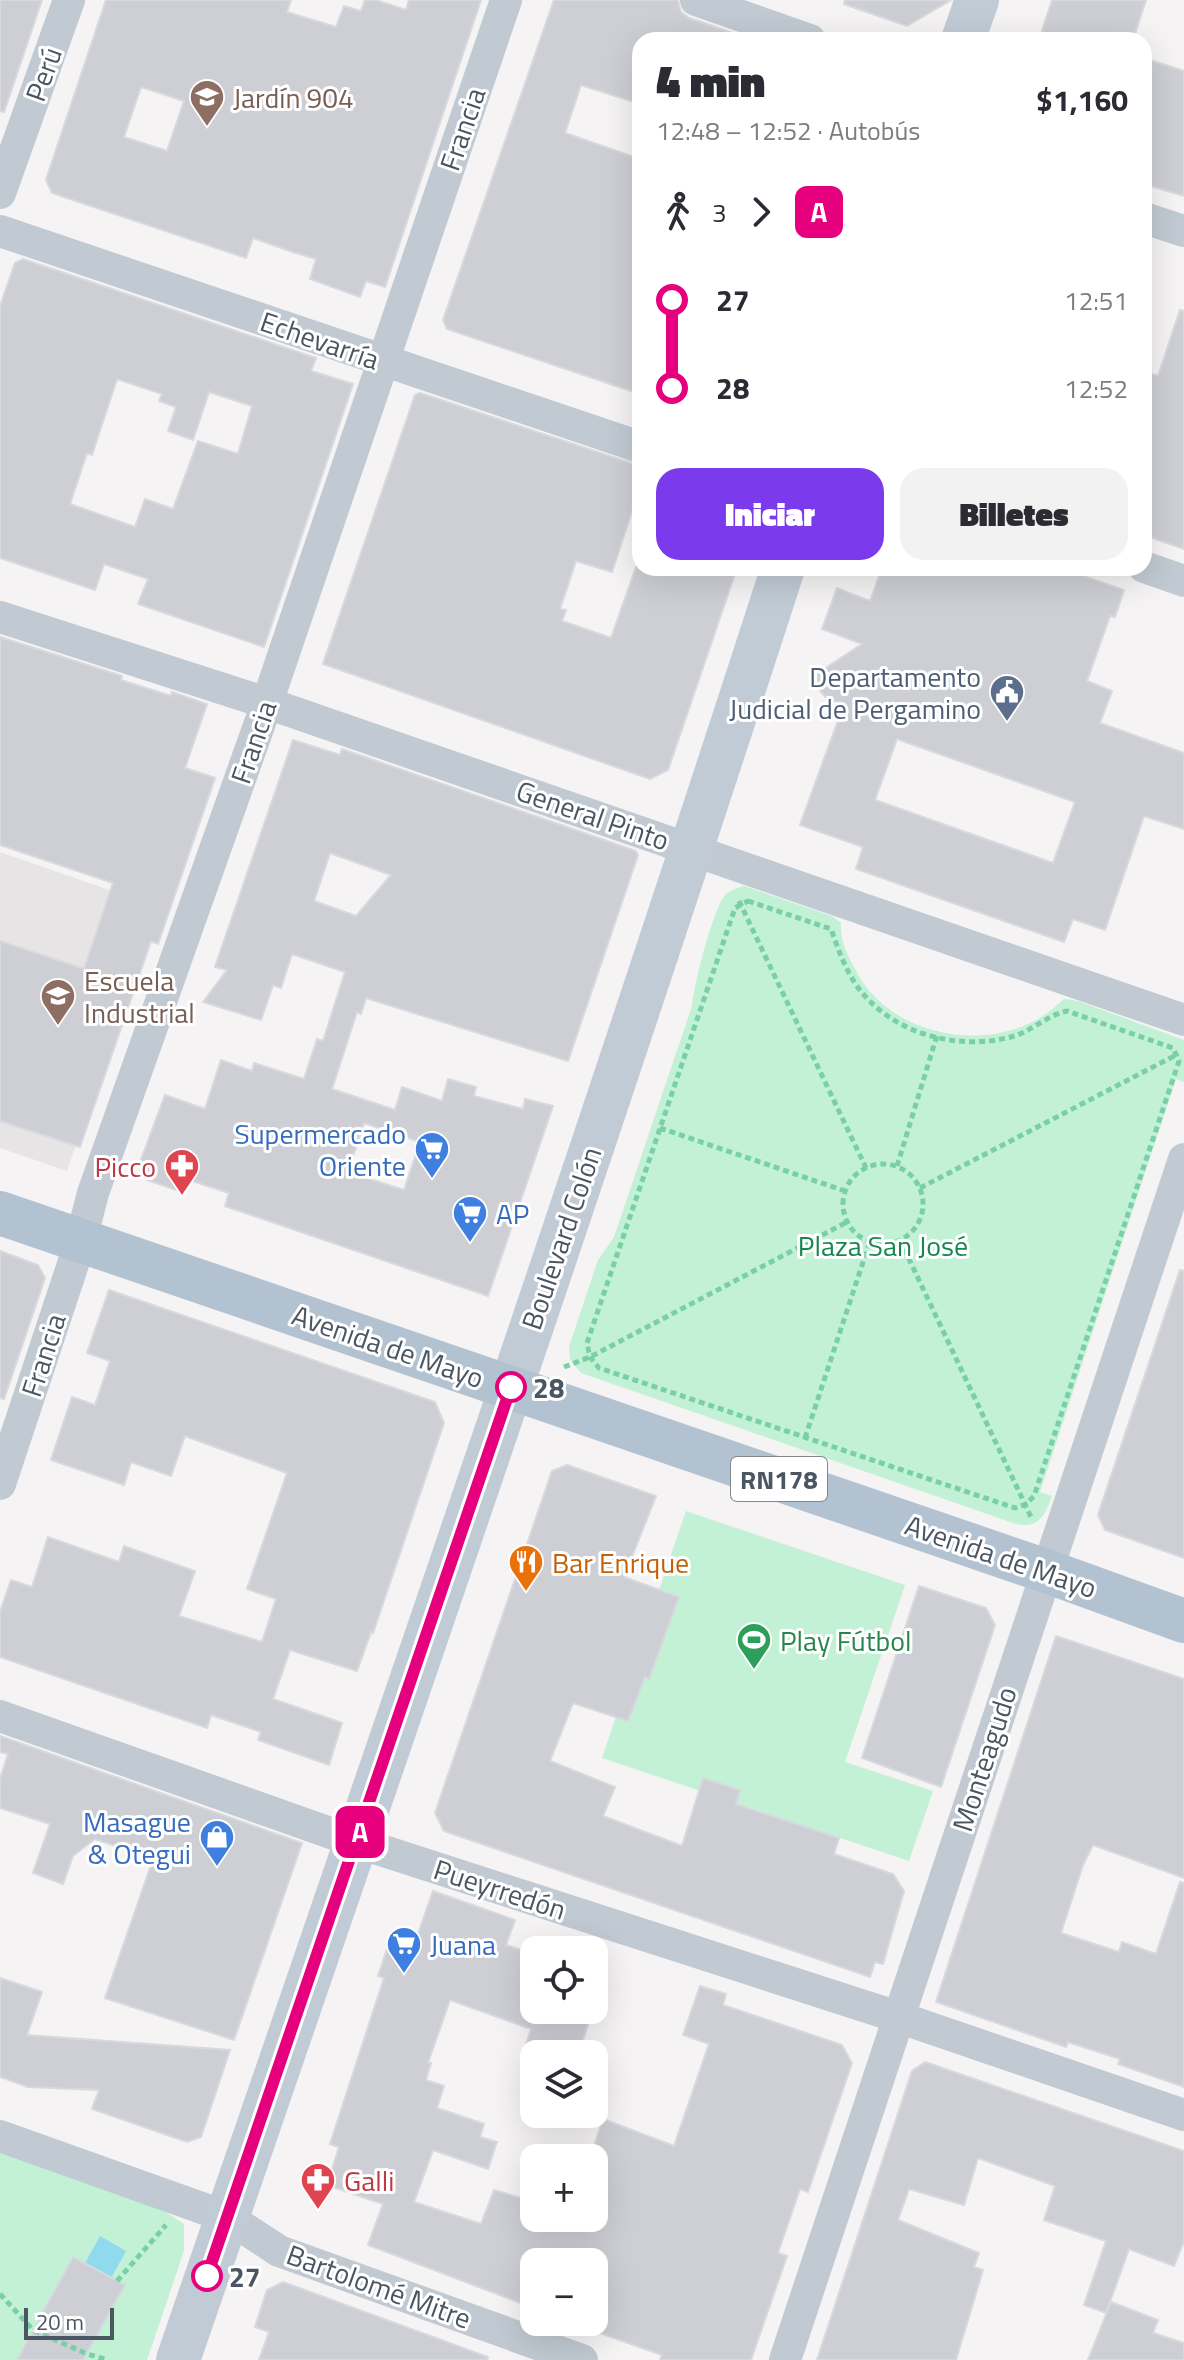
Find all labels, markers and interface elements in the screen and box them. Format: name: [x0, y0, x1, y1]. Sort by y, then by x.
street label: Perú: [13, 41, 73, 107]
text: 4 min: [656, 47, 765, 114]
place label: Jardín 904: [233, 76, 354, 119]
text: $1,160: [1036, 77, 1128, 123]
school or university icon: Jardín 904: [188, 78, 226, 128]
street label: Francia: [428, 82, 496, 176]
text: 12:48 – 12:52 · Autobús: [656, 111, 920, 150]
icon: walk: [656, 190, 700, 234]
icon: forward: [739, 190, 783, 234]
text: A: [811, 190, 827, 233]
text: 3: [712, 193, 727, 232]
text: 27: [716, 277, 750, 323]
text: 12:51: [1064, 281, 1128, 320]
street label: Echevarría: [255, 300, 385, 380]
text: 28: [716, 365, 750, 411]
text: 12:52: [1064, 369, 1128, 408]
button: Iniciar: [656, 468, 884, 560]
button: Billetes: [900, 468, 1128, 560]
place label: Departamento Judicial de Pergamino: [729, 655, 981, 730]
public building icon: Departamento Judicial de Pergamino: [988, 673, 1026, 723]
street label: Francia: [219, 695, 287, 789]
street label: General Pinto: [511, 769, 675, 861]
place label: Escuela Industrial: [84, 959, 195, 1034]
school or university icon: Escuela Industrial: [39, 977, 77, 1027]
place label: Supermercado Oriente: [235, 1112, 406, 1187]
supermarket icon: Supermercado Oriente: [413, 1130, 451, 1180]
street label: Boulevard Colón: [510, 1141, 612, 1335]
place label: Picco: [94, 1145, 156, 1188]
pharmacy icon: Picco: [163, 1147, 201, 1197]
place label: AP: [496, 1192, 529, 1235]
supermarket icon: AP: [451, 1194, 489, 1244]
park label: Plaza San José: [798, 1224, 968, 1267]
street label: Avenida de Mayo: [286, 1293, 490, 1399]
street label: Francia: [9, 1308, 77, 1402]
place label: 28: [533, 1366, 564, 1409]
marker: 28: [496, 1372, 526, 1402]
road number: RN178: [731, 1457, 827, 1501]
street label: Avenida de Mayo: [899, 1503, 1103, 1609]
place label: Bar Enrique: [552, 1541, 689, 1584]
restaurant icon: Bar Enrique: [507, 1543, 545, 1593]
place label: Play Fútbol: [780, 1619, 912, 1662]
sports icon: Play Fútbol: [735, 1621, 773, 1671]
street label: Monteagudo: [940, 1681, 1028, 1837]
place label: Masague & Otegui: [83, 1800, 191, 1875]
line badge: A: [334, 1806, 386, 1858]
text: A: [352, 1810, 368, 1853]
shop icon: Masague & Otegui: [198, 1818, 236, 1868]
street label: Pueyrredón: [428, 1847, 572, 1931]
place label: Juana: [430, 1923, 496, 1966]
supermarket icon: Juana: [385, 1925, 423, 1975]
map controls: [520, 1936, 608, 2336]
button: locate: [520, 1936, 608, 2024]
button: layers: [520, 2040, 608, 2128]
button: +: [520, 2144, 608, 2232]
place label: Galli: [344, 2159, 394, 2202]
pharmacy icon: Galli: [299, 2161, 337, 2211]
street label: Bartolomé Mitre: [281, 2233, 477, 2339]
button: −: [520, 2248, 608, 2336]
place label: 27: [229, 2255, 260, 2298]
marker: 27: [192, 2261, 222, 2291]
scale bar: [24, 2304, 114, 2340]
text: 20 m: [36, 2305, 84, 2339]

